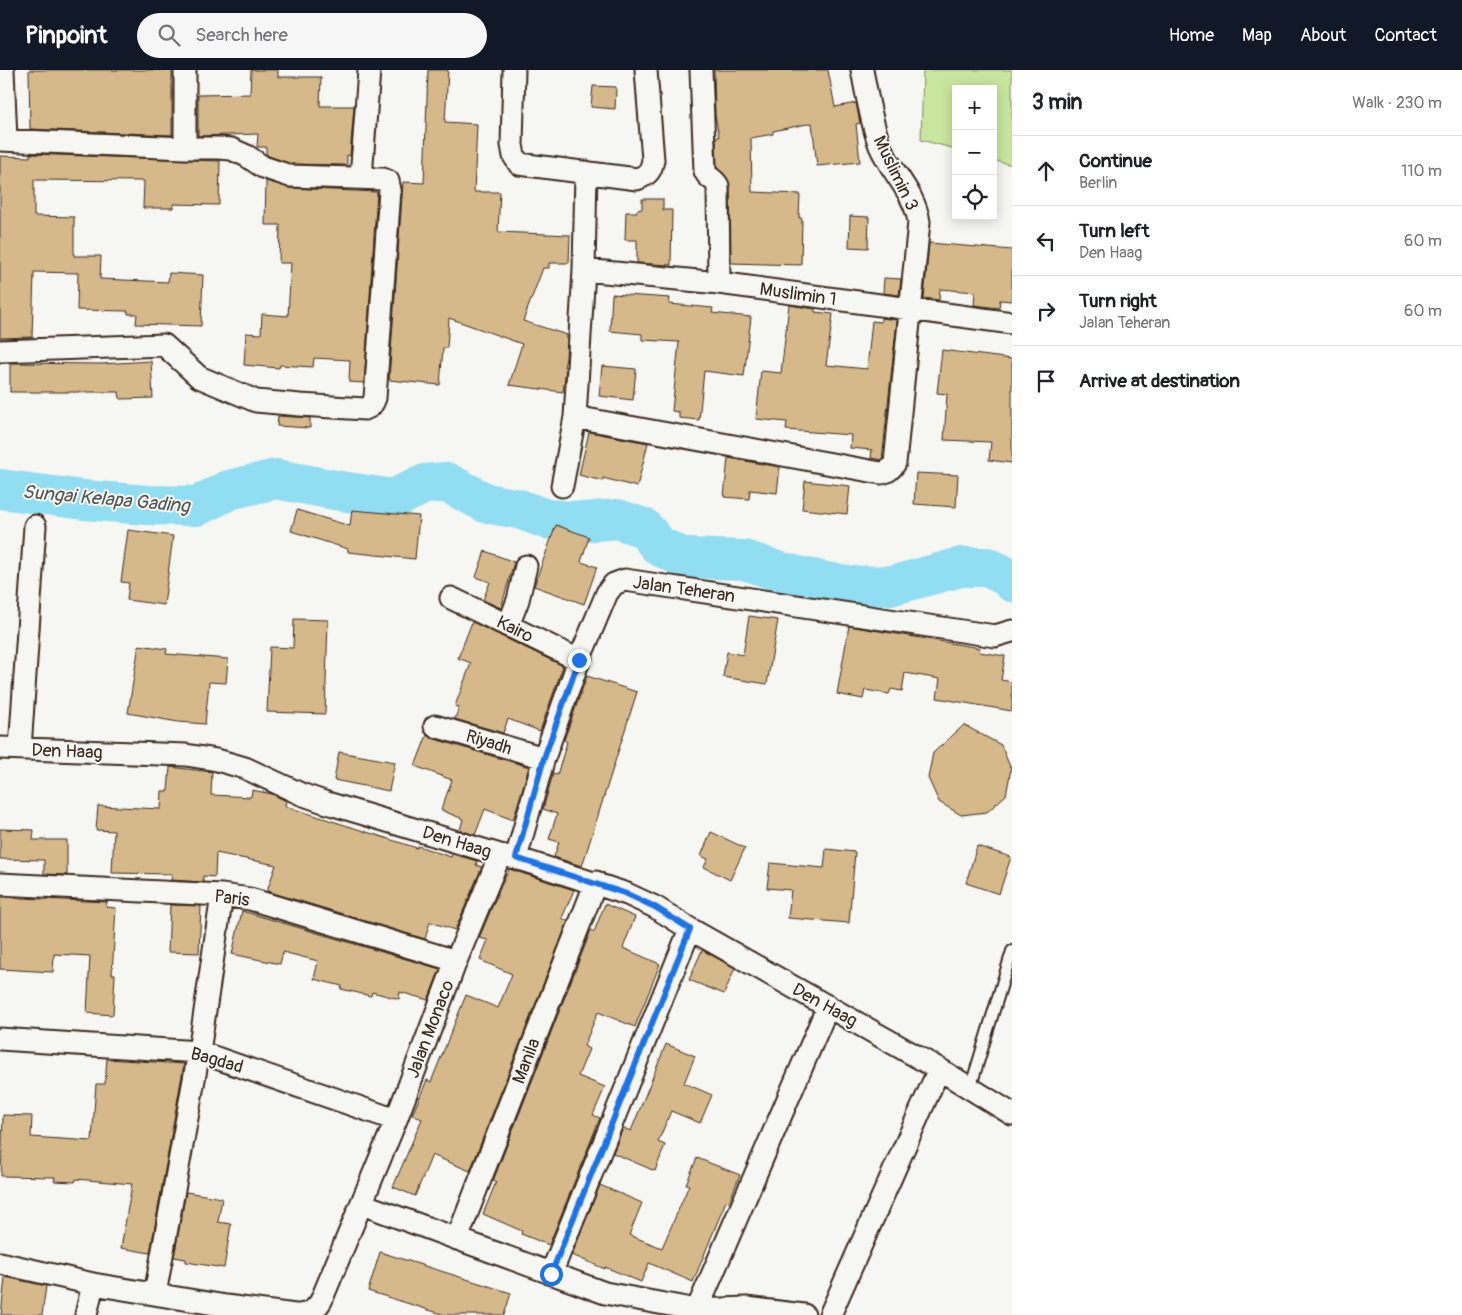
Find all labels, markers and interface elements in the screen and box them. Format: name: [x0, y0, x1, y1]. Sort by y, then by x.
search box: [137, 13, 487, 58]
text: Pinpoint: [25, 21, 107, 50]
icon: search: [155, 21, 183, 49]
text: Search here: [195, 23, 288, 47]
text: Home: [1169, 24, 1214, 47]
text: Map: [1242, 24, 1272, 47]
text: About: [1300, 24, 1346, 47]
text: Contact: [1374, 24, 1437, 47]
map controls: [952, 85, 997, 220]
button: +: [952, 85, 997, 130]
text: 3 min: [1032, 89, 1082, 116]
text: Walk · 230 m: [1352, 93, 1442, 113]
button: −: [952, 130, 997, 175]
street label: Muslimin 3: [868, 132, 923, 214]
text: Continue: [1079, 149, 1152, 173]
icon: ahead: [1032, 157, 1060, 185]
text: 110 m: [1401, 161, 1442, 181]
text: Berlin: [1079, 173, 1117, 193]
button: locate: [952, 175, 997, 220]
text: Turn left: [1079, 219, 1149, 243]
icon: left: [1032, 227, 1060, 255]
text: 60 m: [1404, 231, 1442, 251]
text: Den Haag: [1079, 243, 1142, 263]
street label: Muslimin 1: [758, 278, 838, 311]
text: Turn right: [1079, 289, 1157, 313]
icon: right: [1032, 297, 1060, 325]
text: 60 m: [1404, 301, 1442, 321]
text: Jalan Teheran: [1079, 313, 1170, 333]
icon: arrive: [1032, 367, 1060, 395]
text: Arrive at destination: [1079, 369, 1240, 393]
water label: Sungai Kelapa Gading: [21, 480, 192, 518]
street label: Jalan Teheran: [631, 571, 736, 608]
street label: Kairo: [493, 611, 537, 648]
route end: [568, 649, 591, 672]
street label: Riyadh: [463, 725, 515, 760]
street label: Den Haag: [31, 739, 103, 764]
street label: Den Haag: [419, 821, 494, 864]
street label: Paris: [213, 885, 251, 912]
street label: Jalan Monaco: [401, 977, 460, 1081]
street label: Den Haag: [788, 978, 861, 1033]
street label: Manila: [507, 1035, 546, 1087]
street label: Bagdad: [188, 1042, 246, 1079]
route start: [540, 1263, 563, 1286]

